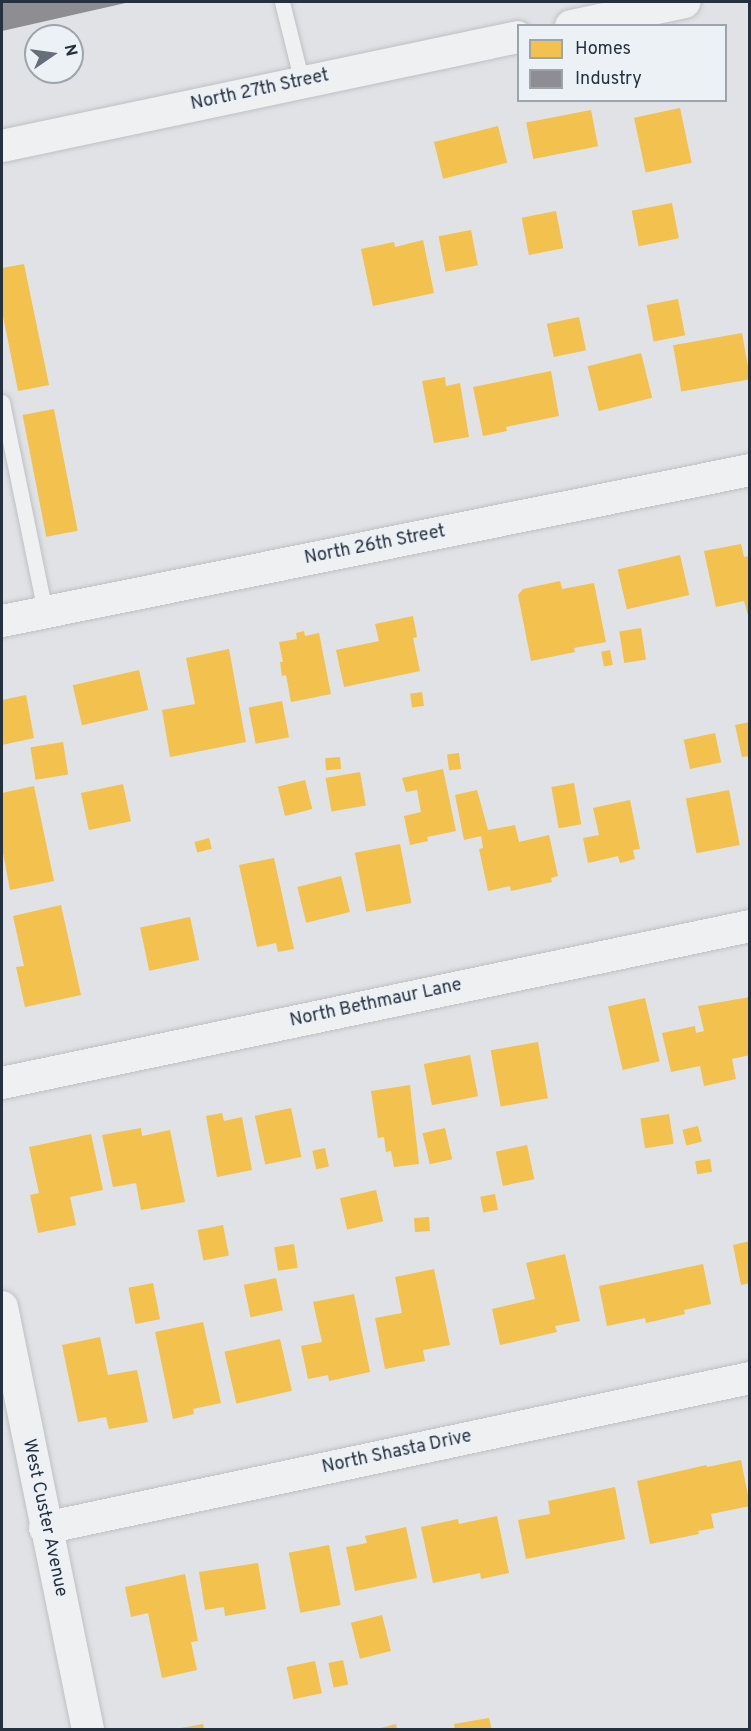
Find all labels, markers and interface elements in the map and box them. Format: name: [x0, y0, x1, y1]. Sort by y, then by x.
north arrow: [24, 24, 84, 84]
legend: [517, 24, 727, 102]
text: Homes: [575, 38, 631, 61]
text: N: [59, 43, 81, 58]
street label: North 27th Street: [189, 66, 331, 116]
text: Industry: [575, 68, 642, 91]
street label: North 26th Street: [303, 522, 447, 570]
street label: North Bethmaur Lane: [288, 975, 464, 1033]
street label: North Shasta Drive: [320, 1427, 474, 1479]
street label: West Custer Avenue: [17, 1437, 71, 1599]

